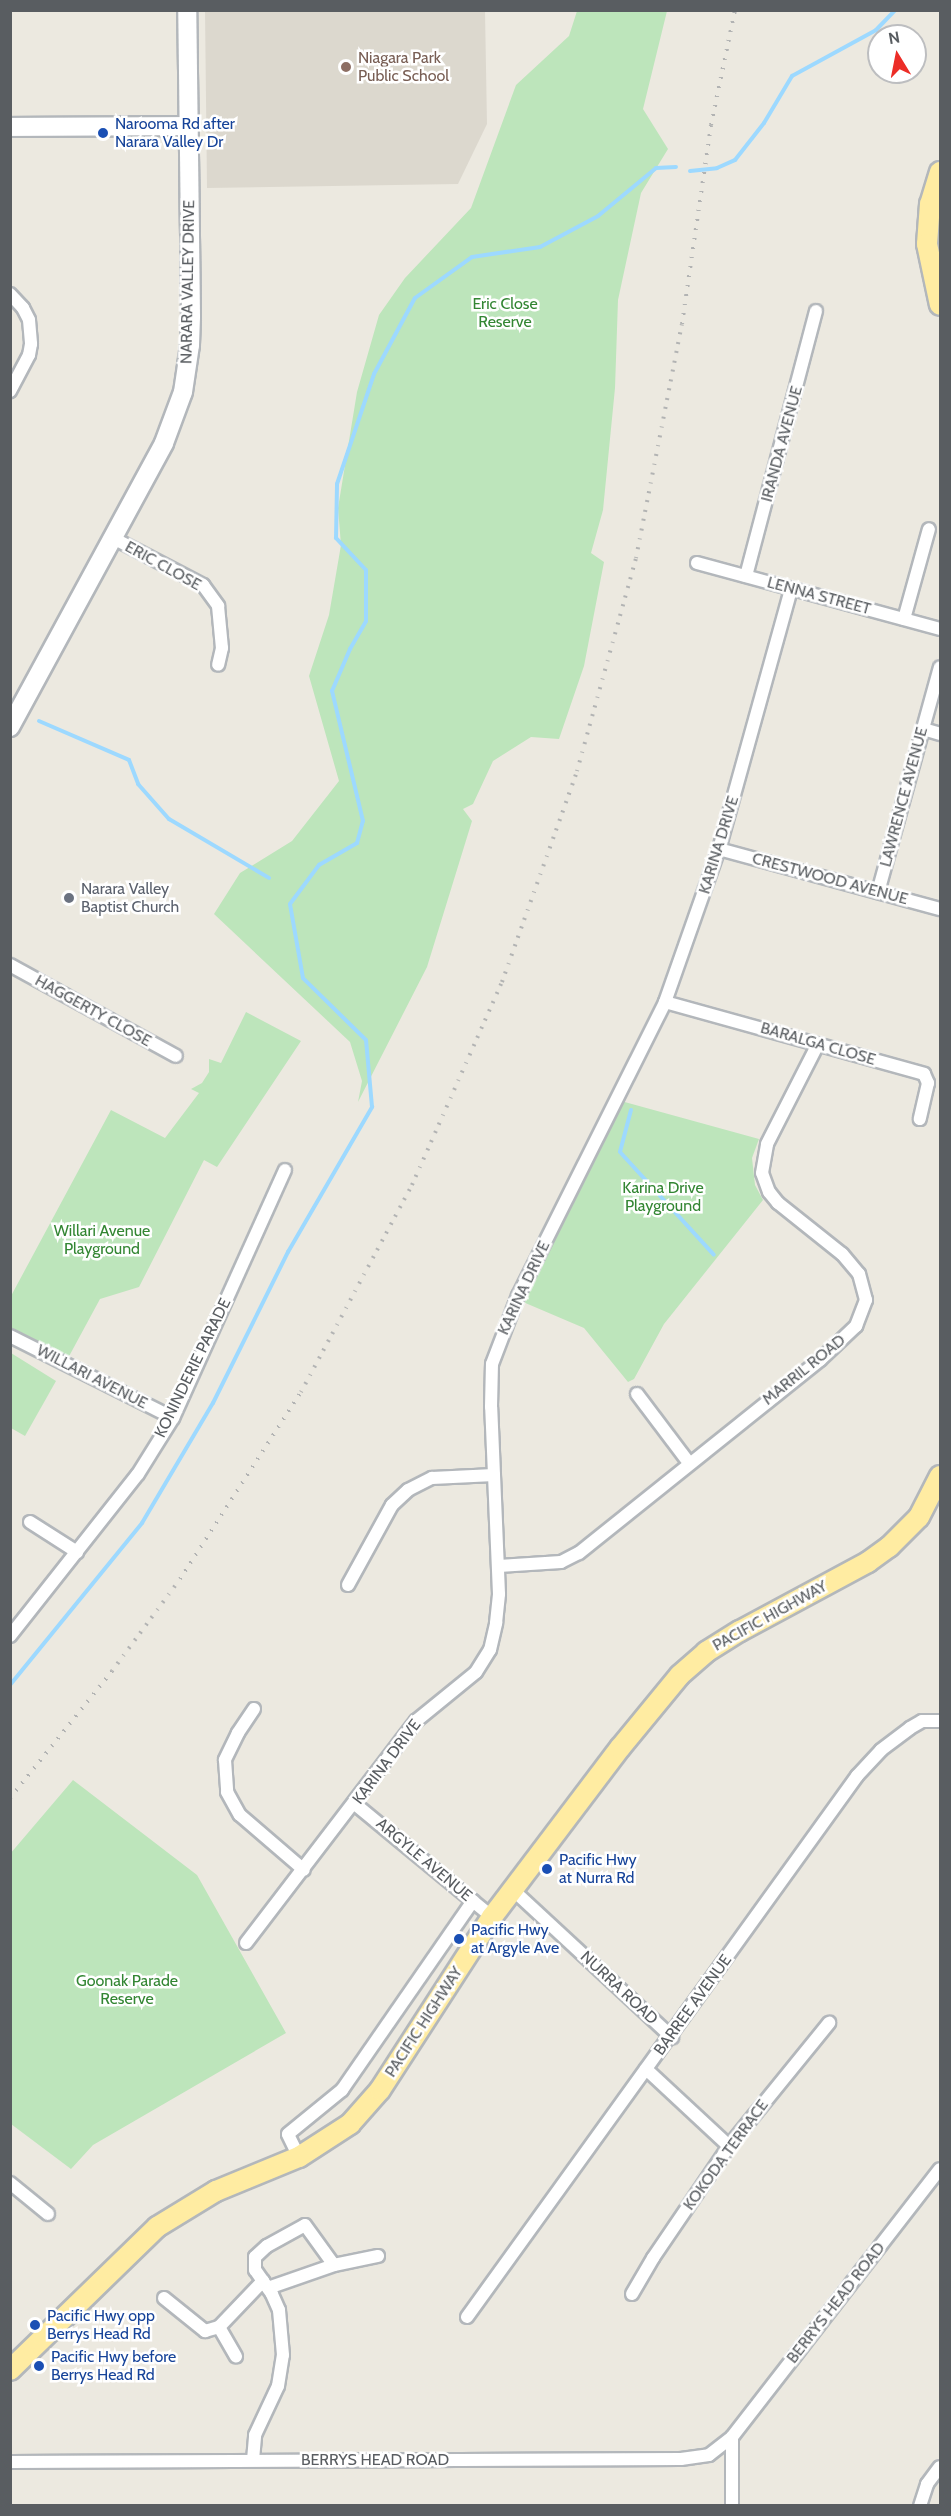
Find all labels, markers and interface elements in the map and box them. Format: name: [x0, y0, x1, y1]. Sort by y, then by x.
north arrow: [867, 24, 927, 84]
text: N: [887, 27, 901, 48]
place label: Niagara Park Public School: [358, 48, 449, 86]
marker: Niagara Park Public School: [339, 60, 353, 74]
place label: Narooma Rd after Narara Valley Dr: [115, 114, 235, 152]
marker: Narooma Rd after Narara Valley Dr: [96, 126, 110, 140]
street label: NARARA VALLEY DRIVE: [177, 200, 199, 364]
park label: Eric Close Reserve: [472, 294, 538, 332]
street label: IRANDA AVENUE: [757, 384, 807, 504]
street label: ERIC CLOSE: [122, 537, 204, 595]
street label: LENNA STREET: [765, 573, 873, 619]
street label: LAWRENCE AVENUE: [876, 725, 932, 869]
street label: KARINA DRIVE: [695, 794, 743, 896]
street label: CRESTWOOD AVENUE: [750, 849, 910, 909]
place label: Narara Valley Baptist Church: [81, 879, 179, 917]
marker: Narara Valley Baptist Church: [62, 891, 76, 905]
street label: HAGGERTY CLOSE: [31, 971, 155, 1051]
street label: BARALGA CLOSE: [758, 1018, 878, 1070]
park label: Karina Drive Playground: [622, 1178, 704, 1216]
park label: Willari Avenue Playground: [54, 1221, 150, 1259]
street label: KARINA DRIVE: [494, 1238, 554, 1338]
street label: KONINDERIE PARADE: [151, 1295, 235, 1441]
street label: MARRIL ROAD: [759, 1331, 849, 1409]
street label: WILLARI AVENUE: [33, 1341, 151, 1413]
street label: PACIFIC HIGHWAY: [709, 1577, 831, 1655]
street label: KARINA DRIVE: [349, 1716, 425, 1808]
street label: ARGYLE AVENUE: [372, 1814, 476, 1906]
place label: Pacific Hwy at Nurra Rd: [559, 1850, 637, 1888]
marker: Pacific Hwy at Nurra Rd: [540, 1862, 554, 1876]
place label: Pacific Hwy at Argyle Ave: [471, 1920, 559, 1958]
marker: Pacific Hwy at Argyle Ave: [452, 1932, 466, 1946]
street label: NURRA ROAD: [576, 1947, 662, 2029]
street label: BARREE AVENUE: [650, 1951, 736, 2059]
street label: PACIFIC HIGHWAY: [381, 1963, 467, 2081]
park label: Goonak Parade Reserve: [76, 1971, 178, 2009]
street label: KOKODA TERRACE: [679, 2096, 773, 2214]
street label: BERRYS HEAD ROAD: [783, 2239, 889, 2367]
place label: Pacific Hwy opp Berrys Head Rd: [47, 2306, 155, 2344]
marker: Pacific Hwy opp Berrys Head Rd: [28, 2318, 42, 2332]
place label: Pacific Hwy before Berrys Head Rd: [51, 2347, 176, 2385]
marker: Pacific Hwy before Berrys Head Rd: [32, 2359, 46, 2373]
street label: BERRYS HEAD ROAD: [301, 2450, 449, 2470]

